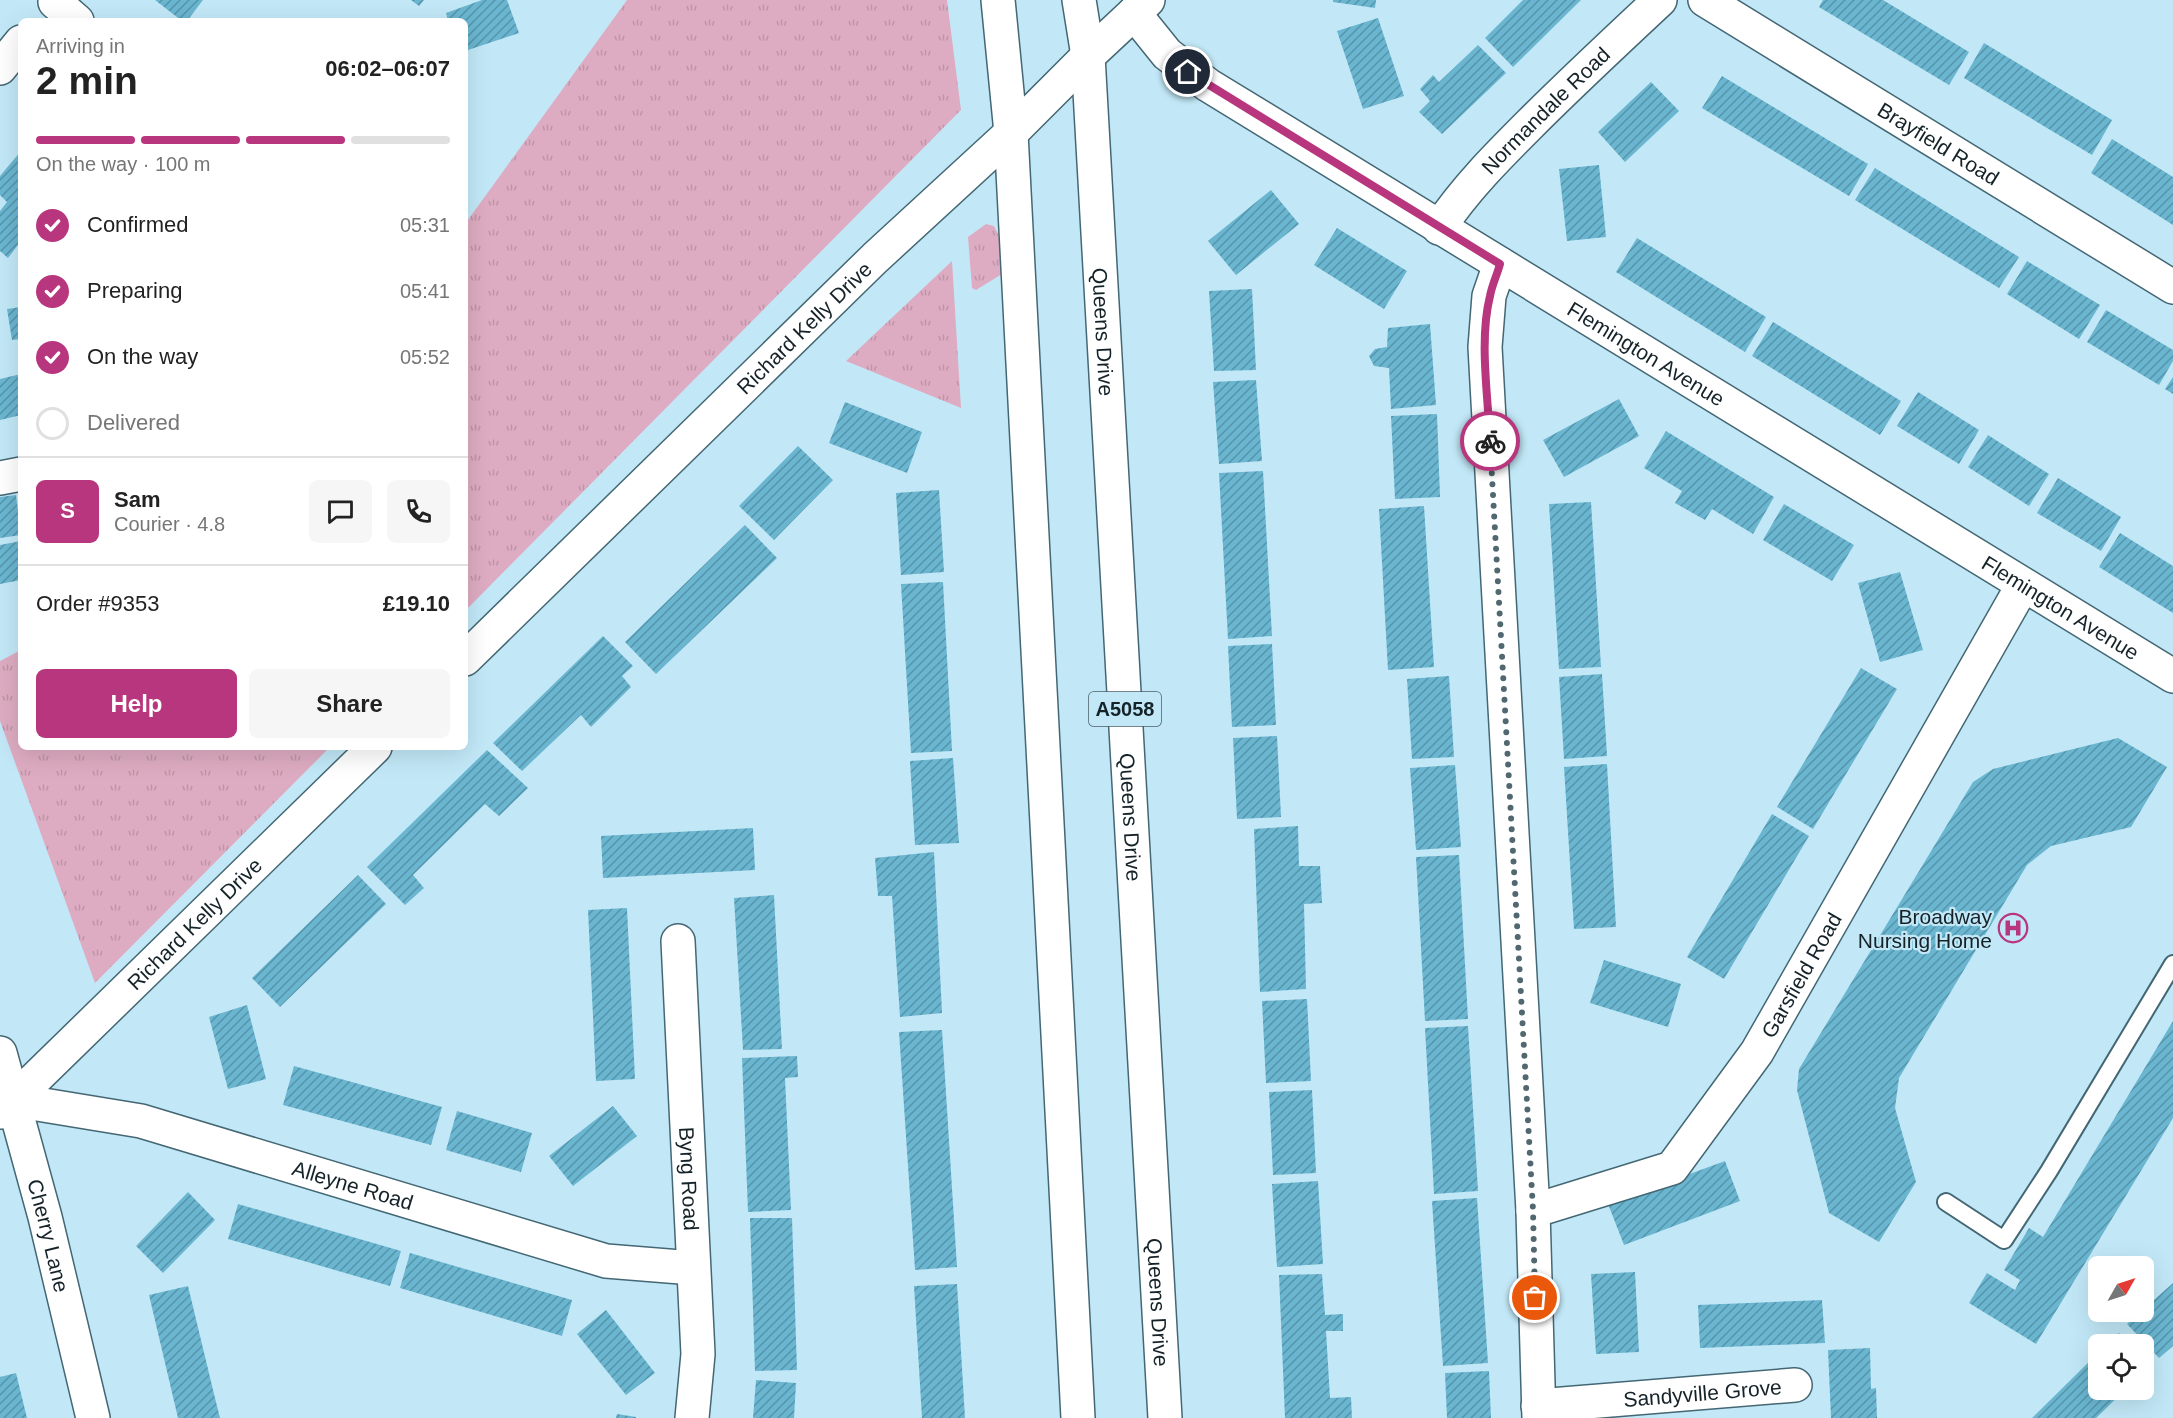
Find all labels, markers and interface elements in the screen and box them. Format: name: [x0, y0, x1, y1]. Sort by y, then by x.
text: Arriving in: [36, 35, 125, 57]
street label: Normandale Road: [1476, 42, 1614, 178]
pin: [1162, 46, 1213, 97]
icon: home: [1171, 55, 1204, 88]
text: 06:02–06:07: [325, 56, 450, 81]
text: 2 min: [36, 59, 138, 102]
street label: Brayfield Road: [1874, 97, 2003, 189]
text: On the way · 100 m: [36, 153, 211, 175]
icon: check: [36, 209, 69, 242]
text: Confirmed: [87, 212, 188, 237]
text: 05:31: [400, 214, 450, 236]
street label: Richard Kelly Drive: [732, 257, 876, 398]
street label: Queens Drive: [1088, 267, 1119, 397]
icon: check: [36, 275, 69, 308]
text: Preparing: [87, 278, 182, 303]
text: 05:41: [400, 280, 450, 302]
street label: Flemington Avenue: [1564, 297, 1729, 410]
icon: check: [36, 341, 69, 374]
text: On the way: [87, 344, 198, 369]
text: 05:52: [400, 346, 450, 368]
text: Delivered: [87, 410, 180, 435]
courier: [1460, 411, 1520, 471]
icon: bike: [1474, 425, 1507, 458]
button: chat: [309, 480, 372, 543]
button: phone: [387, 480, 450, 543]
text: Sam: [114, 487, 160, 512]
text: S: [60, 498, 75, 523]
text: Courier · 4.8: [114, 513, 225, 535]
street label: Flemington Avenue: [1978, 551, 2143, 664]
text: Order #9353: [36, 591, 160, 616]
text: £19.10: [383, 591, 450, 616]
button: Help: [36, 669, 237, 738]
button: Share: [249, 669, 450, 738]
road number: A5058: [1089, 692, 1161, 726]
street label: Queens Drive: [1116, 752, 1146, 882]
street label: Richard Kelly Drive: [122, 853, 266, 994]
place label: Broadway Nursing Home: [1858, 905, 1992, 952]
street label: Garsfield Road: [1756, 908, 1846, 1042]
hospital icon: Broadway Nursing Home: [1997, 912, 2029, 944]
street label: Byng Road: [676, 1126, 704, 1231]
street label: Alleyne Road: [290, 1156, 416, 1214]
street label: Cherry Lane: [24, 1176, 74, 1294]
street label: Queens Drive: [1143, 1238, 1174, 1367]
north arrow: [2088, 1256, 2154, 1322]
map controls: [2088, 1256, 2154, 1400]
pin: [1509, 1272, 1560, 1323]
icon: bag: [1518, 1281, 1551, 1314]
button: locate: [2088, 1334, 2154, 1400]
street label: Sandyville Grove: [1622, 1375, 1783, 1410]

